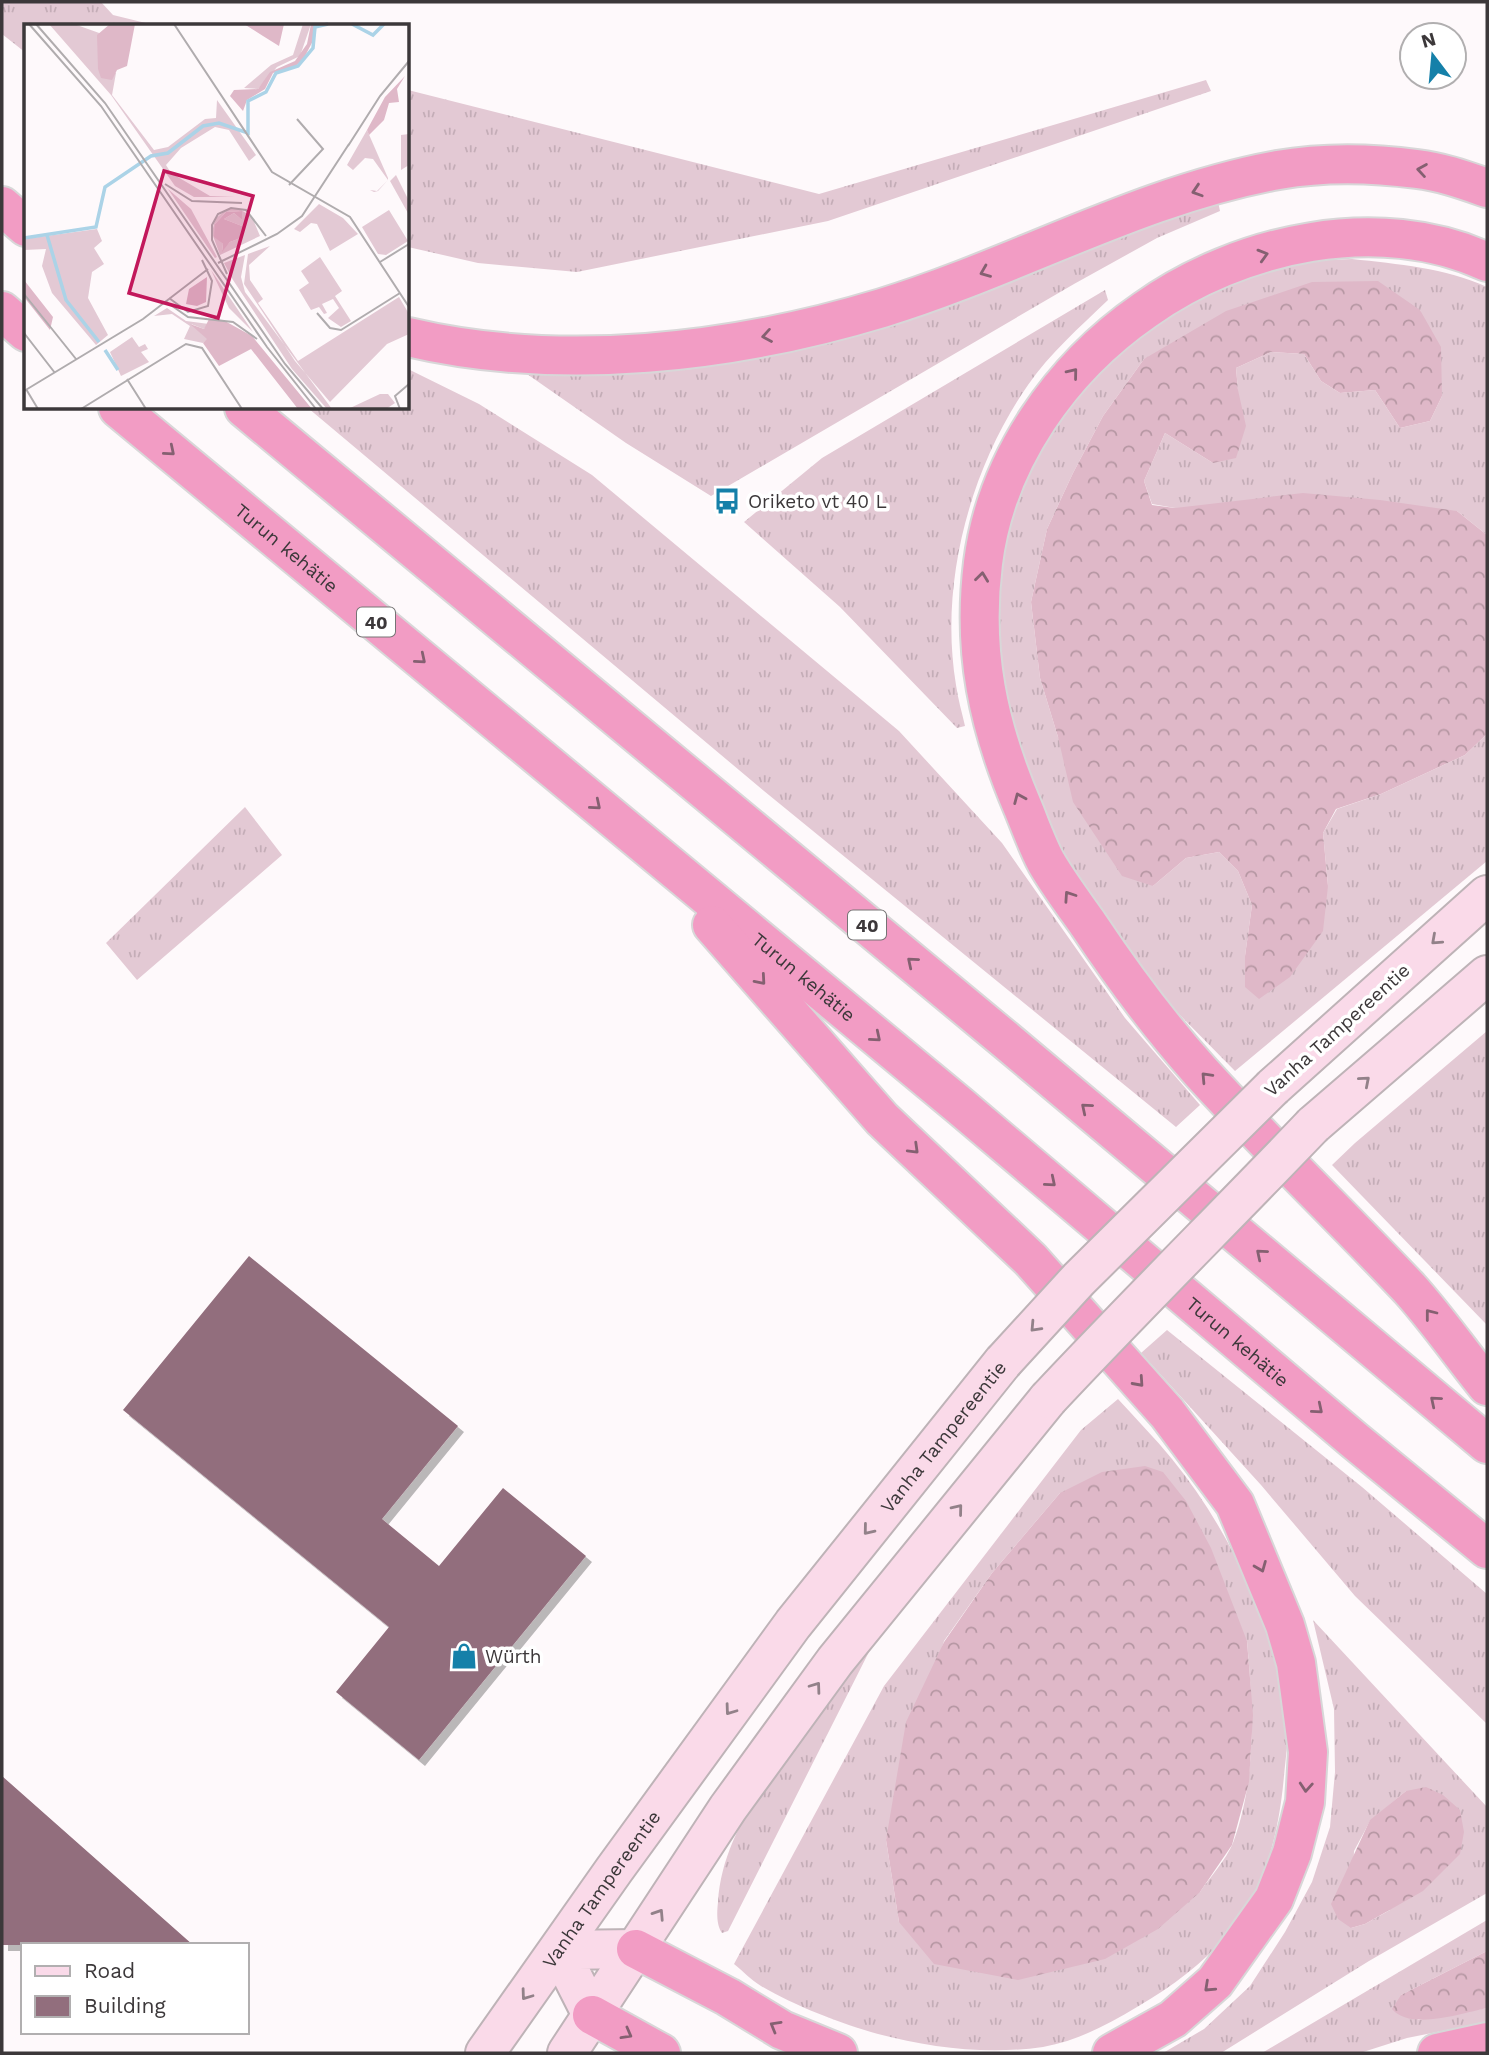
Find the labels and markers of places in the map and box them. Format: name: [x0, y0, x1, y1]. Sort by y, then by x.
bus stop icon: Oriketo vt 40 L: [712, 486, 742, 516]
place label: Oriketo vt 40 L: [748, 490, 887, 513]
shop icon: Würth: [449, 1641, 479, 1671]
place label: Würth: [485, 1645, 542, 1668]

